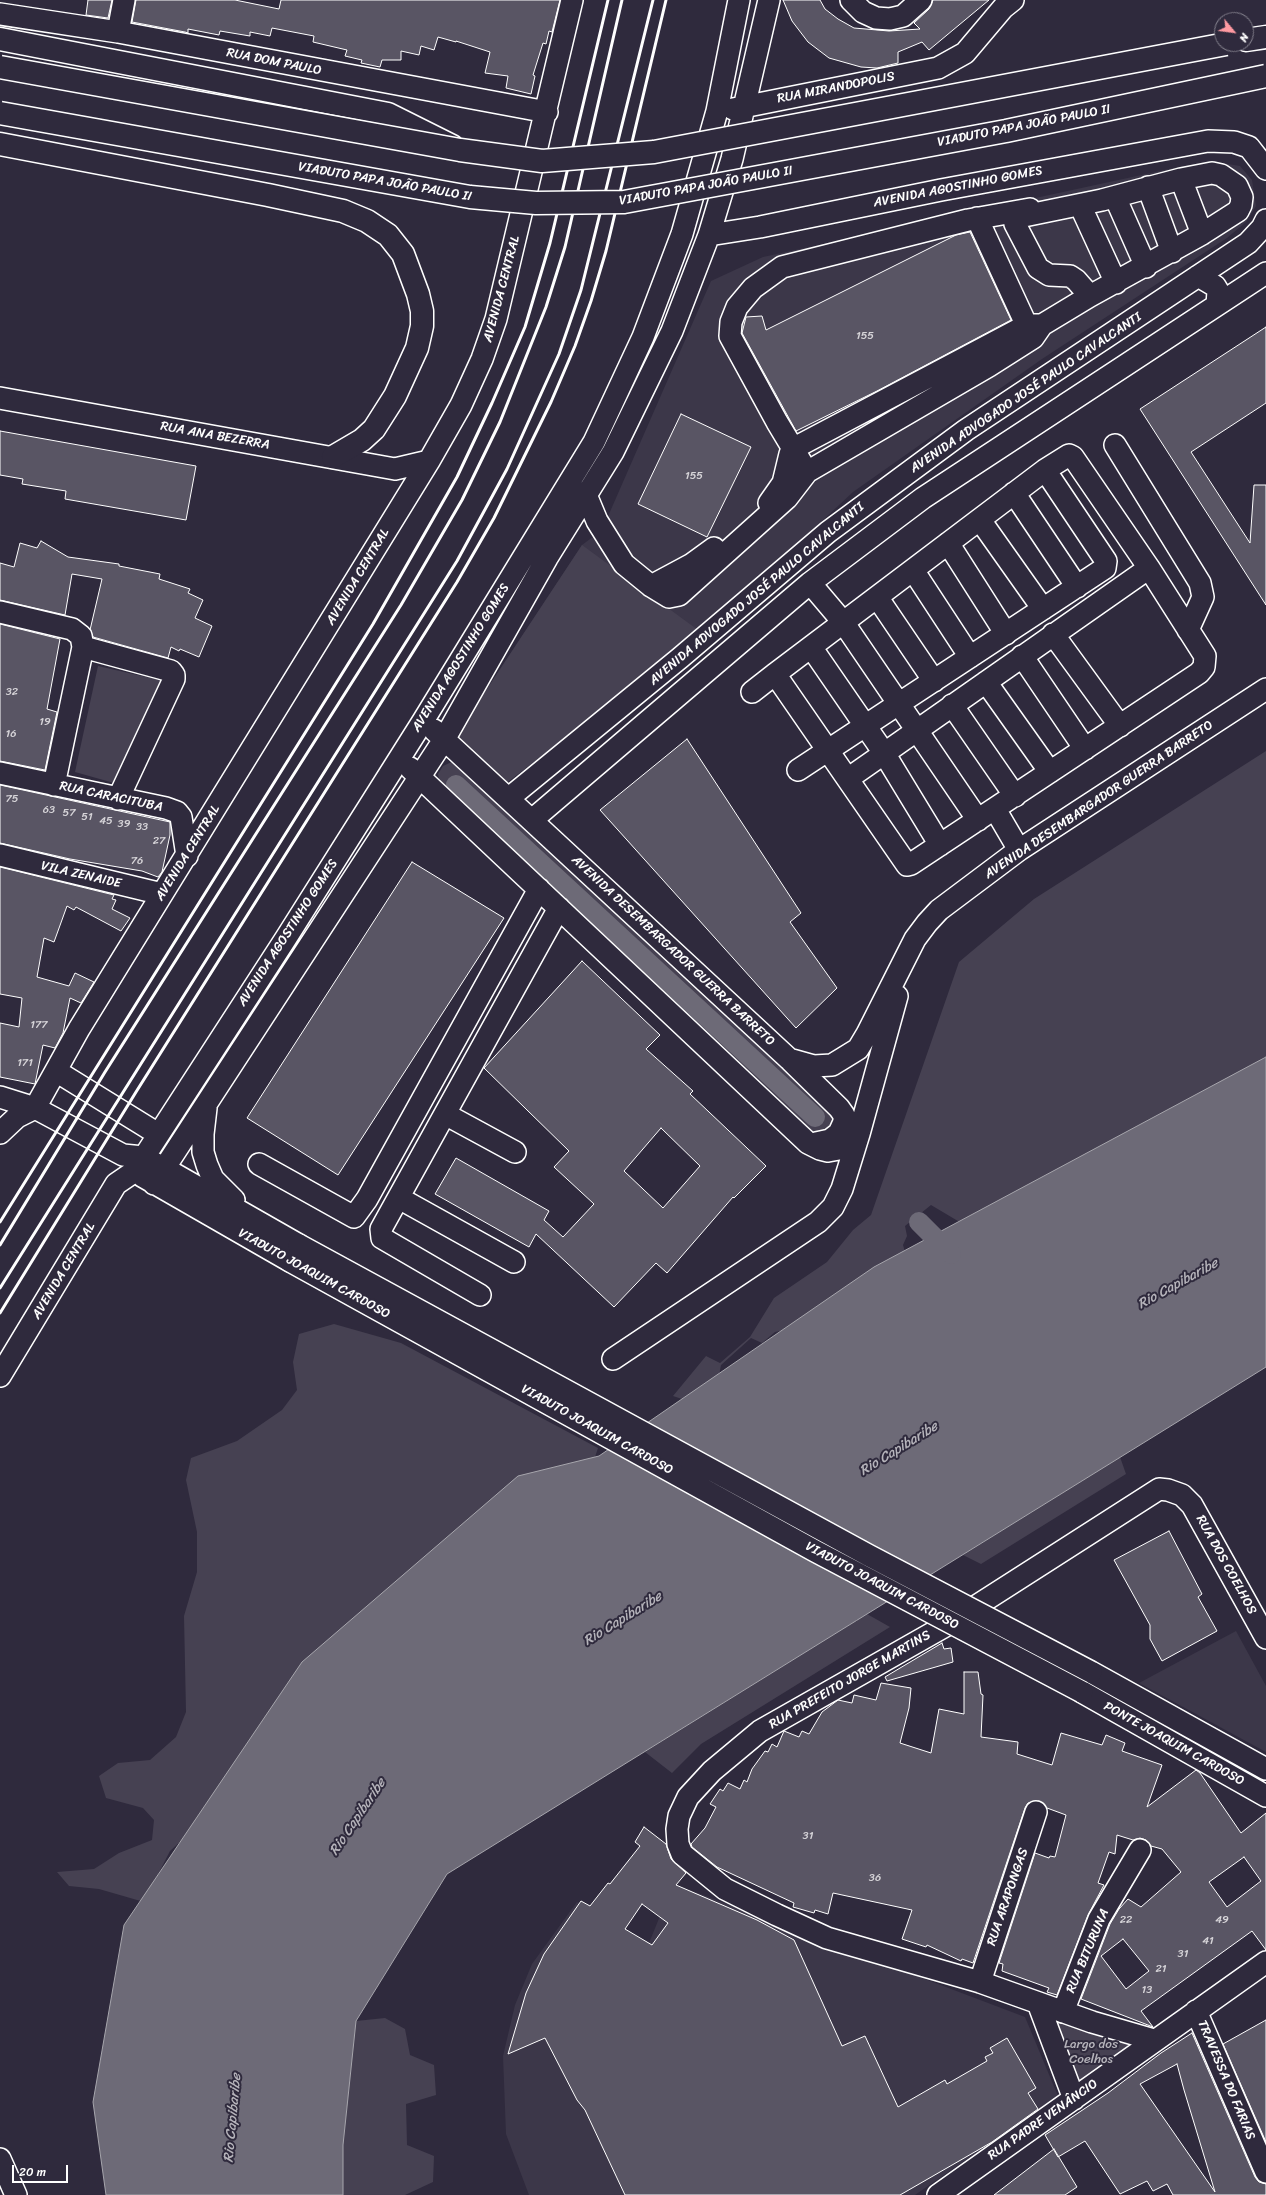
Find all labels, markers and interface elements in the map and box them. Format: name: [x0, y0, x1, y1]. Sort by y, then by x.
north arrow: [1214, 12, 1254, 52]
text: N: [1234, 30, 1254, 46]
street label: RUA DOM PAULO: [225, 45, 323, 79]
street label: RUA MIRANDOPOLIS: [776, 69, 896, 107]
street label: VIADUTO PAPA JOÃO PAULO II: [936, 102, 1112, 150]
street label: VIADUTO PAPA JOÃO PAULO II: [297, 159, 473, 205]
street label: VIADUTO PAPA JOÃO PAULO II: [618, 163, 794, 209]
street label: AVENIDA AGOSTINHO GOMES: [872, 163, 1044, 211]
street label: AVENIDA CENTRAL: [480, 234, 524, 344]
street label: AVENIDA ADVOGADO JOSÉ PAULO CAVALCANTI: [907, 309, 1145, 477]
house number: 155: [856, 329, 874, 343]
street label: RUA ANA BEZERRA: [159, 419, 271, 453]
house number: 155: [685, 469, 703, 483]
street label: AVENIDA ADVOGADO JOSÉ PAULO CAVALCANTI: [646, 499, 868, 689]
street label: AVENIDA CENTRAL: [323, 526, 393, 628]
street label: AVENIDA AGOSTINHO GOMES: [409, 581, 513, 735]
house number: 32: [6, 685, 18, 699]
house number: 19: [39, 715, 51, 729]
street label: AVENIDA DESEMBARGADOR GUERRA BARRETO: [982, 717, 1216, 883]
house number: 16: [6, 727, 16, 741]
street label: RUA CARACITUBA: [58, 778, 164, 816]
house number: 75: [5, 792, 19, 806]
street label: AVENIDA CENTRAL: [152, 802, 224, 904]
house number: 63: [43, 803, 55, 817]
house number: 57: [62, 806, 76, 820]
house number: 51: [81, 810, 93, 824]
house number: 45: [99, 814, 113, 828]
house number: 39: [118, 817, 130, 831]
house number: 33: [136, 820, 148, 834]
house number: 27: [153, 834, 165, 848]
street label: AVENIDA DESEMBARGADOR GUERRA BARRETO: [568, 852, 778, 1050]
house number: 76: [131, 854, 143, 868]
street label: AVENIDA AGOSTINHO GOMES: [235, 857, 341, 1009]
street label: VILA ZENAIDE: [40, 858, 122, 892]
house number: 177: [30, 1018, 48, 1032]
house number: 171: [17, 1056, 33, 1070]
street label: AVENIDA CENTRAL: [29, 1220, 99, 1322]
street label: VIADUTO JOAQUIM CARDOSO: [235, 1226, 393, 1322]
water label: Rio Capibaribe: [1135, 1255, 1221, 1313]
street label: VIADUTO JOAQUIM CARDOSO: [518, 1382, 676, 1478]
water label: Rio Capibaribe: [857, 1418, 941, 1480]
street label: RUA DOS COELHOS: [1192, 1513, 1260, 1617]
street label: VIADUTO JOAQUIM CARDOSO: [803, 1539, 961, 1633]
water label: Rio Capibaribe: [581, 1588, 665, 1650]
street label: RUA PREFEITO JORGE MARTINS: [767, 1627, 933, 1733]
street label: PONTE JOAQUIM CARDOSO: [1101, 1699, 1247, 1789]
water label: Rio Capibaribe: [326, 1775, 390, 1859]
house number: 31: [803, 1829, 813, 1843]
street label: RUA ARAPONGAS: [984, 1846, 1032, 1948]
house number: 36: [869, 1871, 881, 1885]
street label: RUA BITURUNA: [1063, 1907, 1113, 1995]
house number: 22: [1120, 1913, 1132, 1927]
house number: 49: [1215, 1913, 1229, 1927]
house number: 41: [1202, 1934, 1214, 1948]
house number: 31: [1178, 1947, 1188, 1961]
house number: 21: [1155, 1962, 1167, 1976]
house number: 13: [1142, 1983, 1152, 1997]
street label: TRAVESSA DO FARIAS: [1194, 2018, 1258, 2142]
park label: Largo dos Coelhos: [1064, 2037, 1118, 2068]
water label: Rio Capibaribe: [221, 2073, 245, 2163]
street label: RUA PADRE VENÂNCIO: [985, 2076, 1101, 2164]
scale bar: [14, 2157, 70, 2183]
text: 20 m: [19, 2161, 46, 2183]

